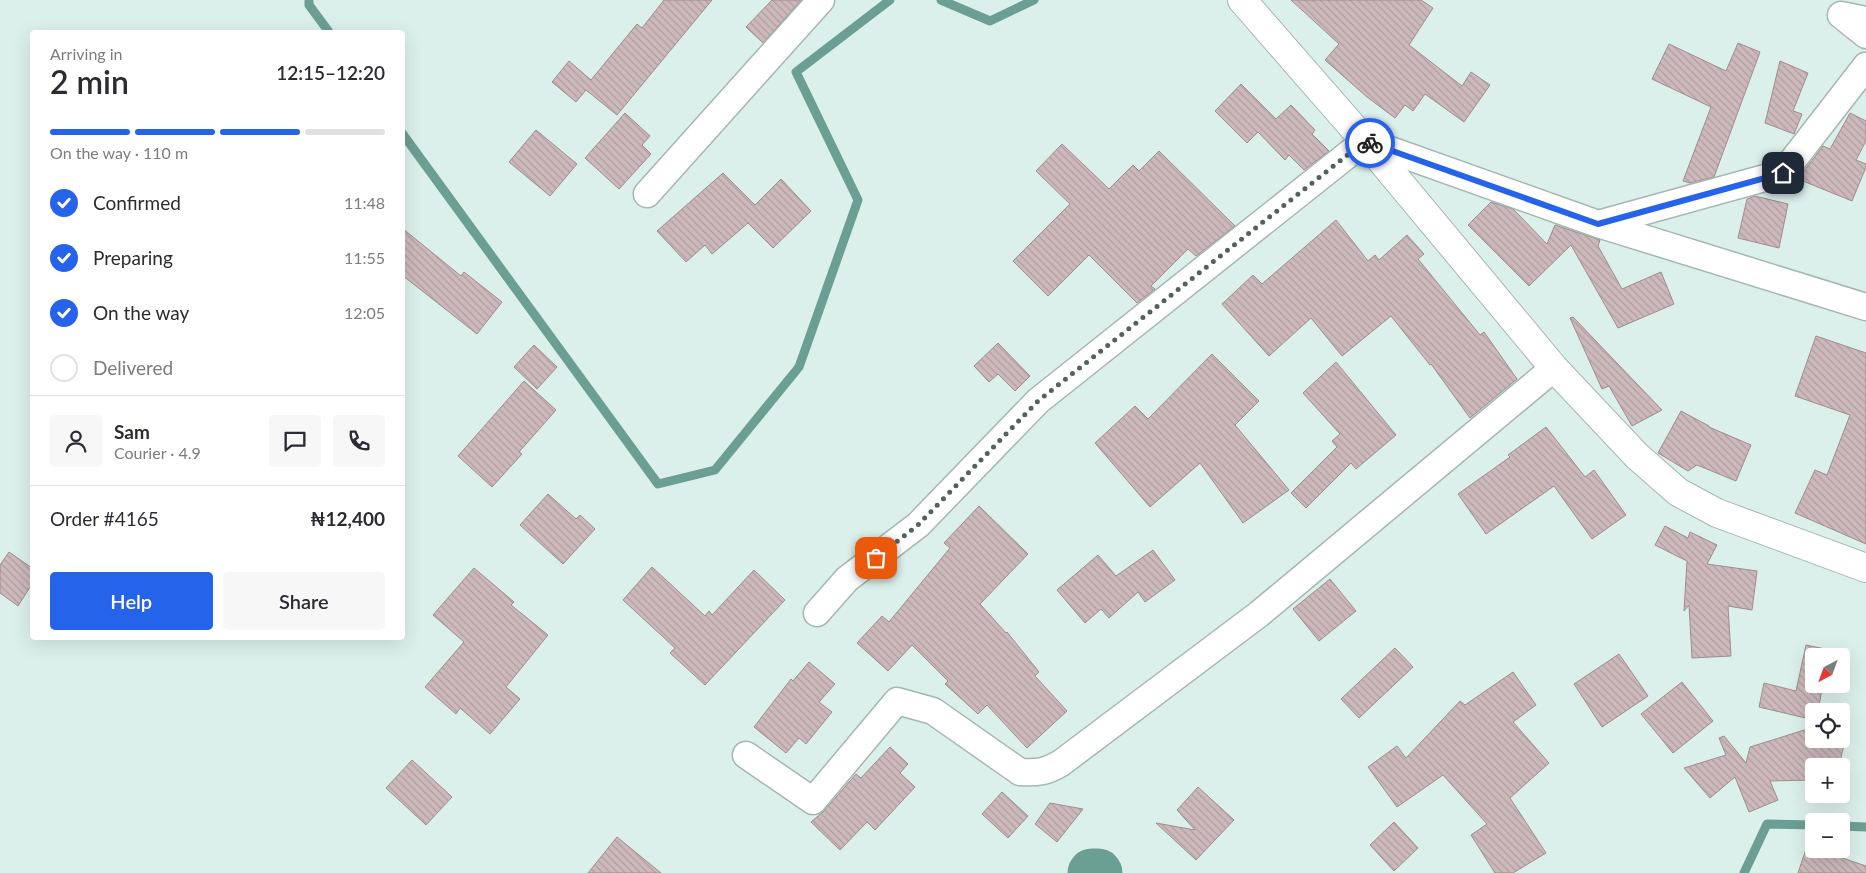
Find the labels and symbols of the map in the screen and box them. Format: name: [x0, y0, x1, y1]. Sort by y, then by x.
courier: [1345, 118, 1395, 168]
pin: [1762, 152, 1804, 194]
pin: [855, 537, 897, 579]
north arrow: [1805, 648, 1850, 692]

